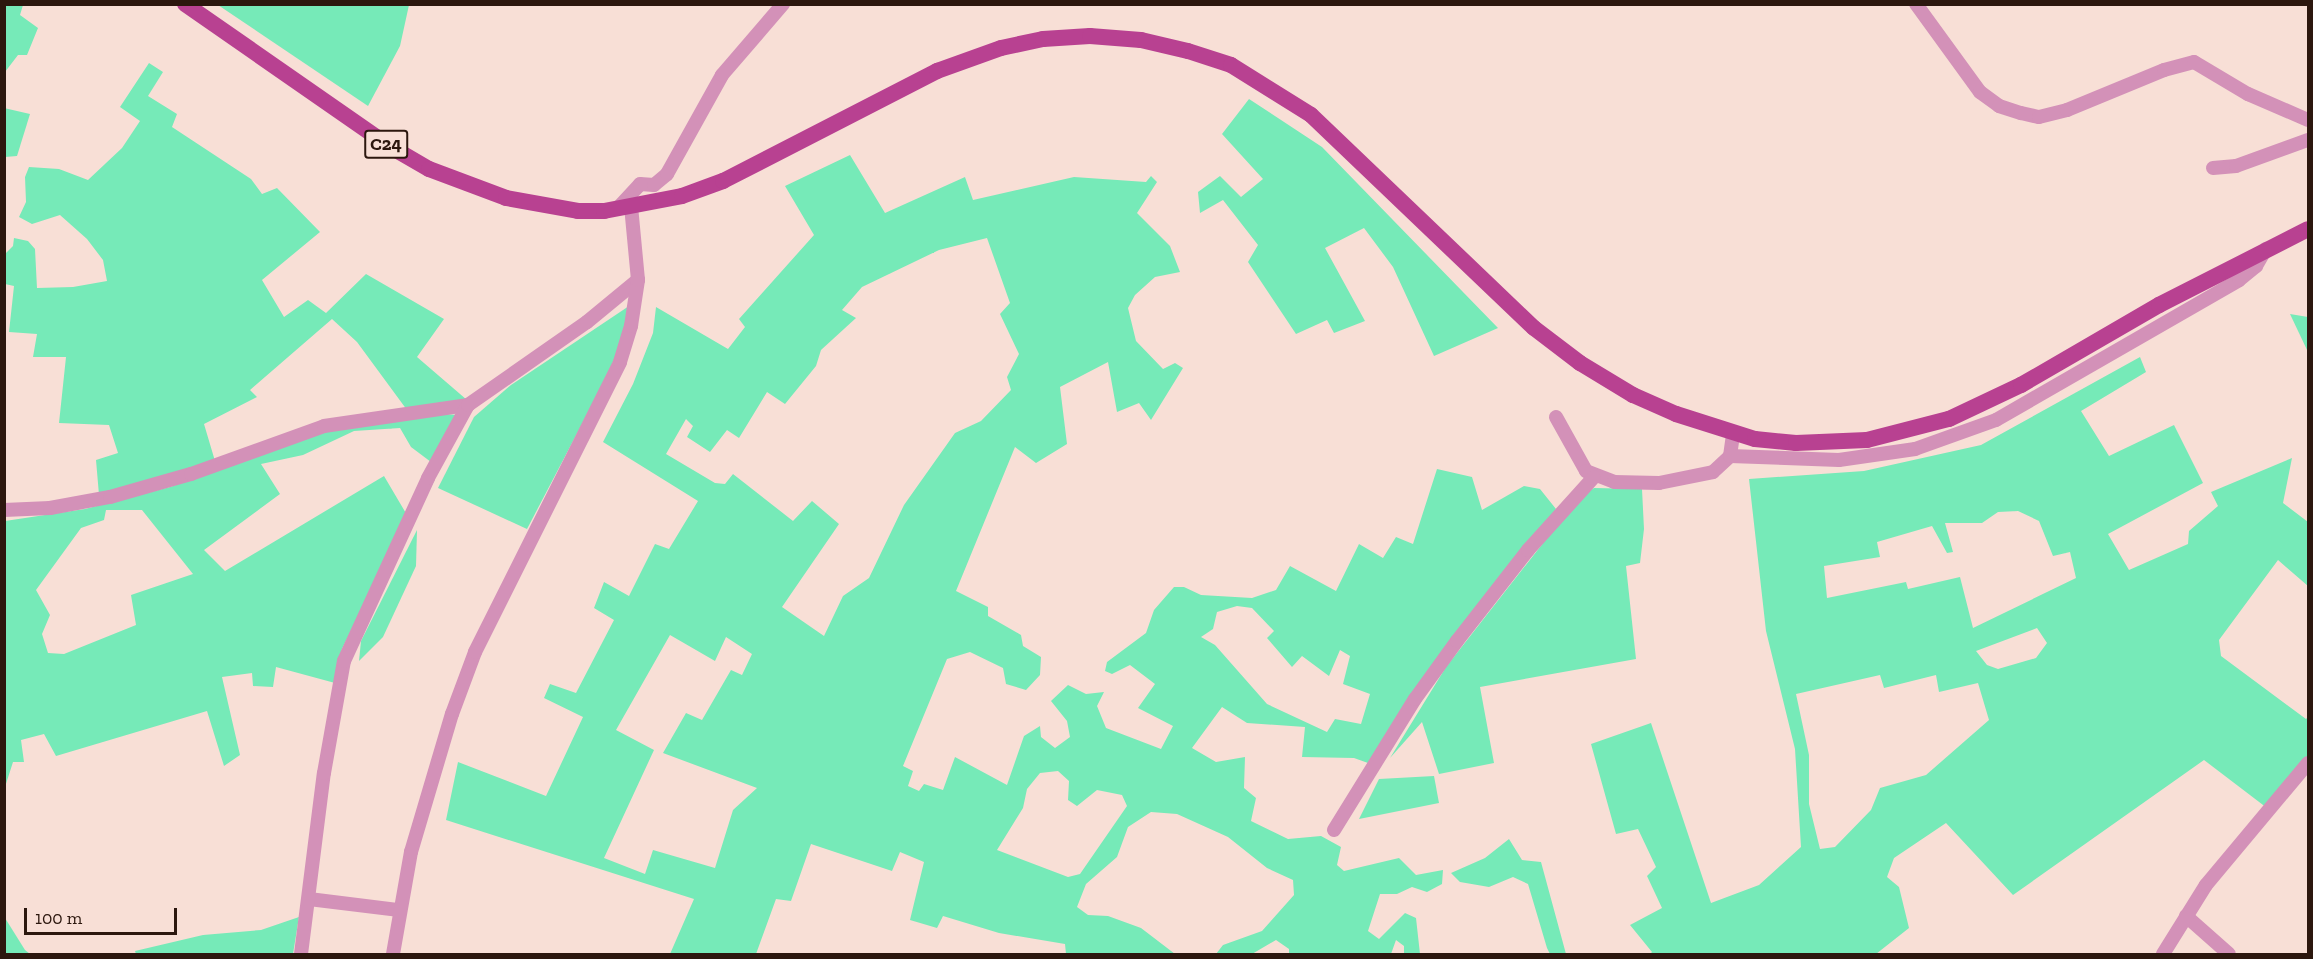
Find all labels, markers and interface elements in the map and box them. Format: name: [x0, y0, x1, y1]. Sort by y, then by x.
road number: C24: [364, 129, 408, 159]
scale bar: [27, 896, 180, 934]
text: 100 m: [35, 907, 82, 929]

